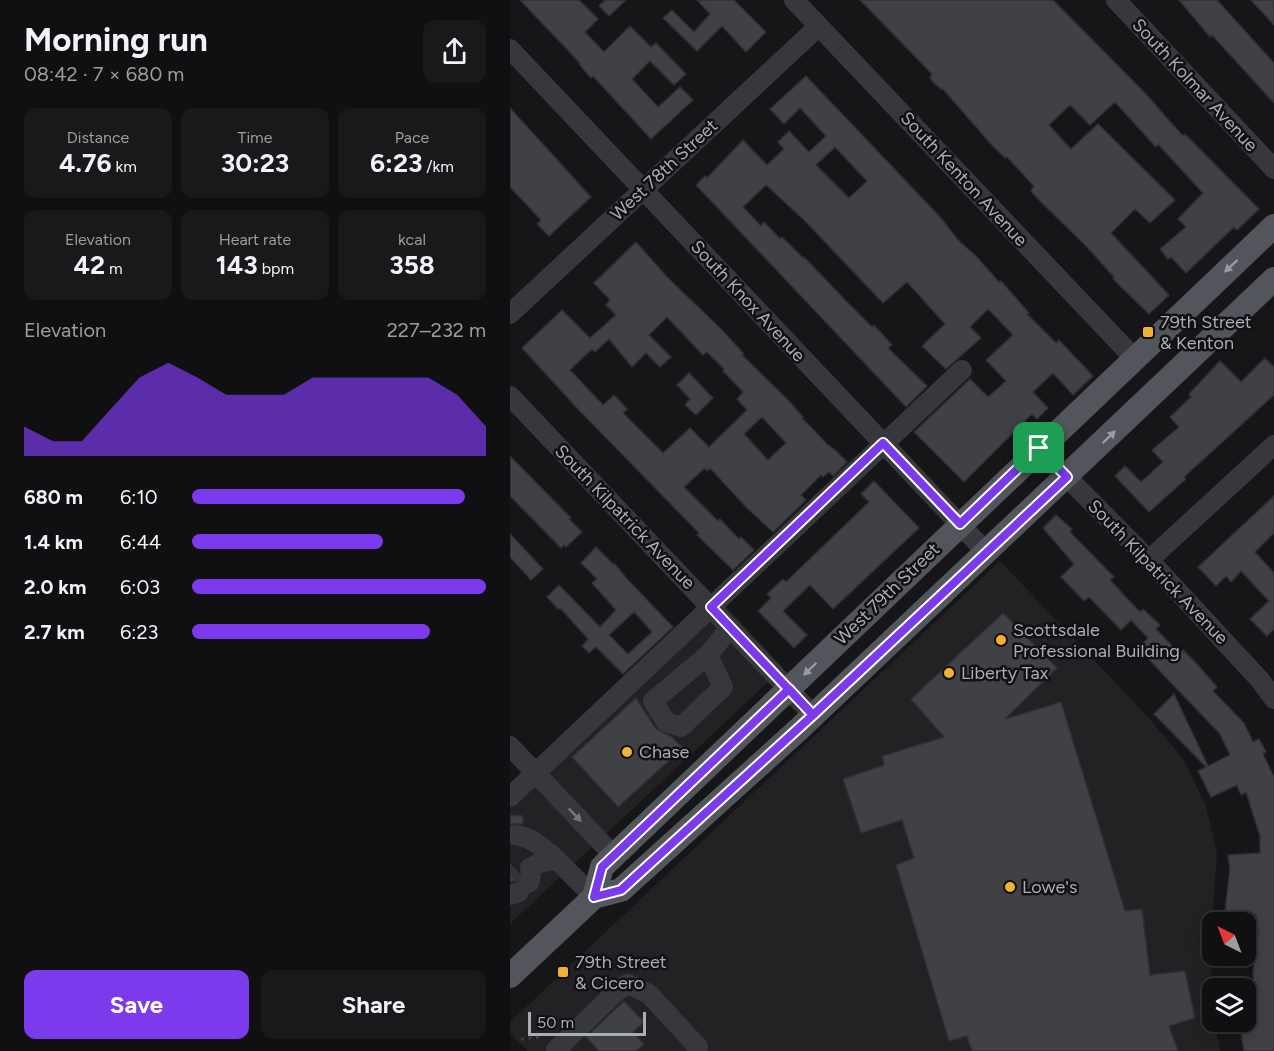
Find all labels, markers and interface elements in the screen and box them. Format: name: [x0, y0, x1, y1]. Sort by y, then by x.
street label: South Kolmar Avenue: [1128, 14, 1262, 156]
text: Morning run: [24, 20, 208, 59]
button: share: [423, 20, 486, 83]
text: 08:42 · 7 × 680 m: [24, 62, 184, 86]
street label: South Kenton Avenue: [896, 107, 1032, 251]
street label: West 78th Street: [606, 115, 722, 225]
text: Distance: [67, 128, 129, 147]
text: Time: [238, 128, 272, 147]
text: Pace: [395, 128, 429, 147]
text: 4.76: [59, 147, 112, 179]
text: 30:23: [221, 147, 289, 179]
text: 6:23: [370, 147, 422, 179]
text: km: [112, 157, 137, 176]
text: /km: [422, 157, 454, 176]
text: Elevation: [65, 230, 131, 249]
text: Heart rate: [219, 230, 291, 249]
text: kcal: [398, 230, 426, 249]
street label: South Knox Avenue: [686, 236, 810, 366]
text: 42: [73, 249, 105, 281]
text: 143: [216, 249, 258, 281]
text: 358: [389, 249, 435, 281]
text: m: [105, 259, 123, 278]
text: bpm: [258, 259, 294, 278]
one-way arrow: [1224, 259, 1239, 273]
place label: 79th Street & Kenton: [1160, 311, 1252, 354]
text: Elevation: [24, 318, 106, 342]
text: 227–232 m: [387, 318, 486, 342]
marker: 79th Street & Kenton: [1141, 325, 1155, 339]
pin: [1013, 422, 1064, 473]
one-way arrow: [1102, 430, 1116, 444]
icon: arrive: [1022, 431, 1055, 464]
street label: South Kilpatrick Avenue: [550, 440, 700, 594]
text: 680 m: [24, 485, 83, 509]
text: 6:10: [120, 485, 157, 509]
street label: South Kilpatrick Avenue: [1083, 495, 1233, 649]
text: 1.4 km: [24, 530, 83, 554]
text: 6:44: [120, 530, 161, 554]
street label: West 79th Street: [830, 538, 944, 650]
text: 2.0 km: [24, 575, 86, 599]
text: 6:03: [120, 575, 160, 599]
place label: Scottsdale Professional Building: [1013, 619, 1180, 662]
text: 2.7 km: [24, 620, 85, 644]
text: 6:23: [120, 620, 158, 644]
marker: Scottsdale Professional Building: [994, 633, 1008, 647]
one-way arrow: [803, 661, 817, 675]
place label: Liberty Tax: [961, 662, 1049, 684]
marker: Liberty Tax: [942, 666, 956, 680]
place label: Chase: [639, 741, 690, 763]
marker: Chase: [620, 745, 634, 759]
one-way arrow: [568, 807, 582, 822]
place label: Lowe's: [1022, 876, 1077, 898]
marker: Lowe's: [1003, 880, 1017, 894]
north arrow: [1202, 912, 1256, 966]
map controls: [1202, 912, 1256, 1032]
place label: 79th Street & Cicero: [575, 951, 667, 994]
marker: 79th Street & Cicero: [556, 965, 570, 979]
button: Save: [24, 970, 249, 1039]
button: Share: [261, 970, 486, 1039]
button: layers: [1202, 978, 1256, 1032]
scale bar: [528, 1009, 646, 1036]
text: 50 m: [537, 1013, 574, 1032]

